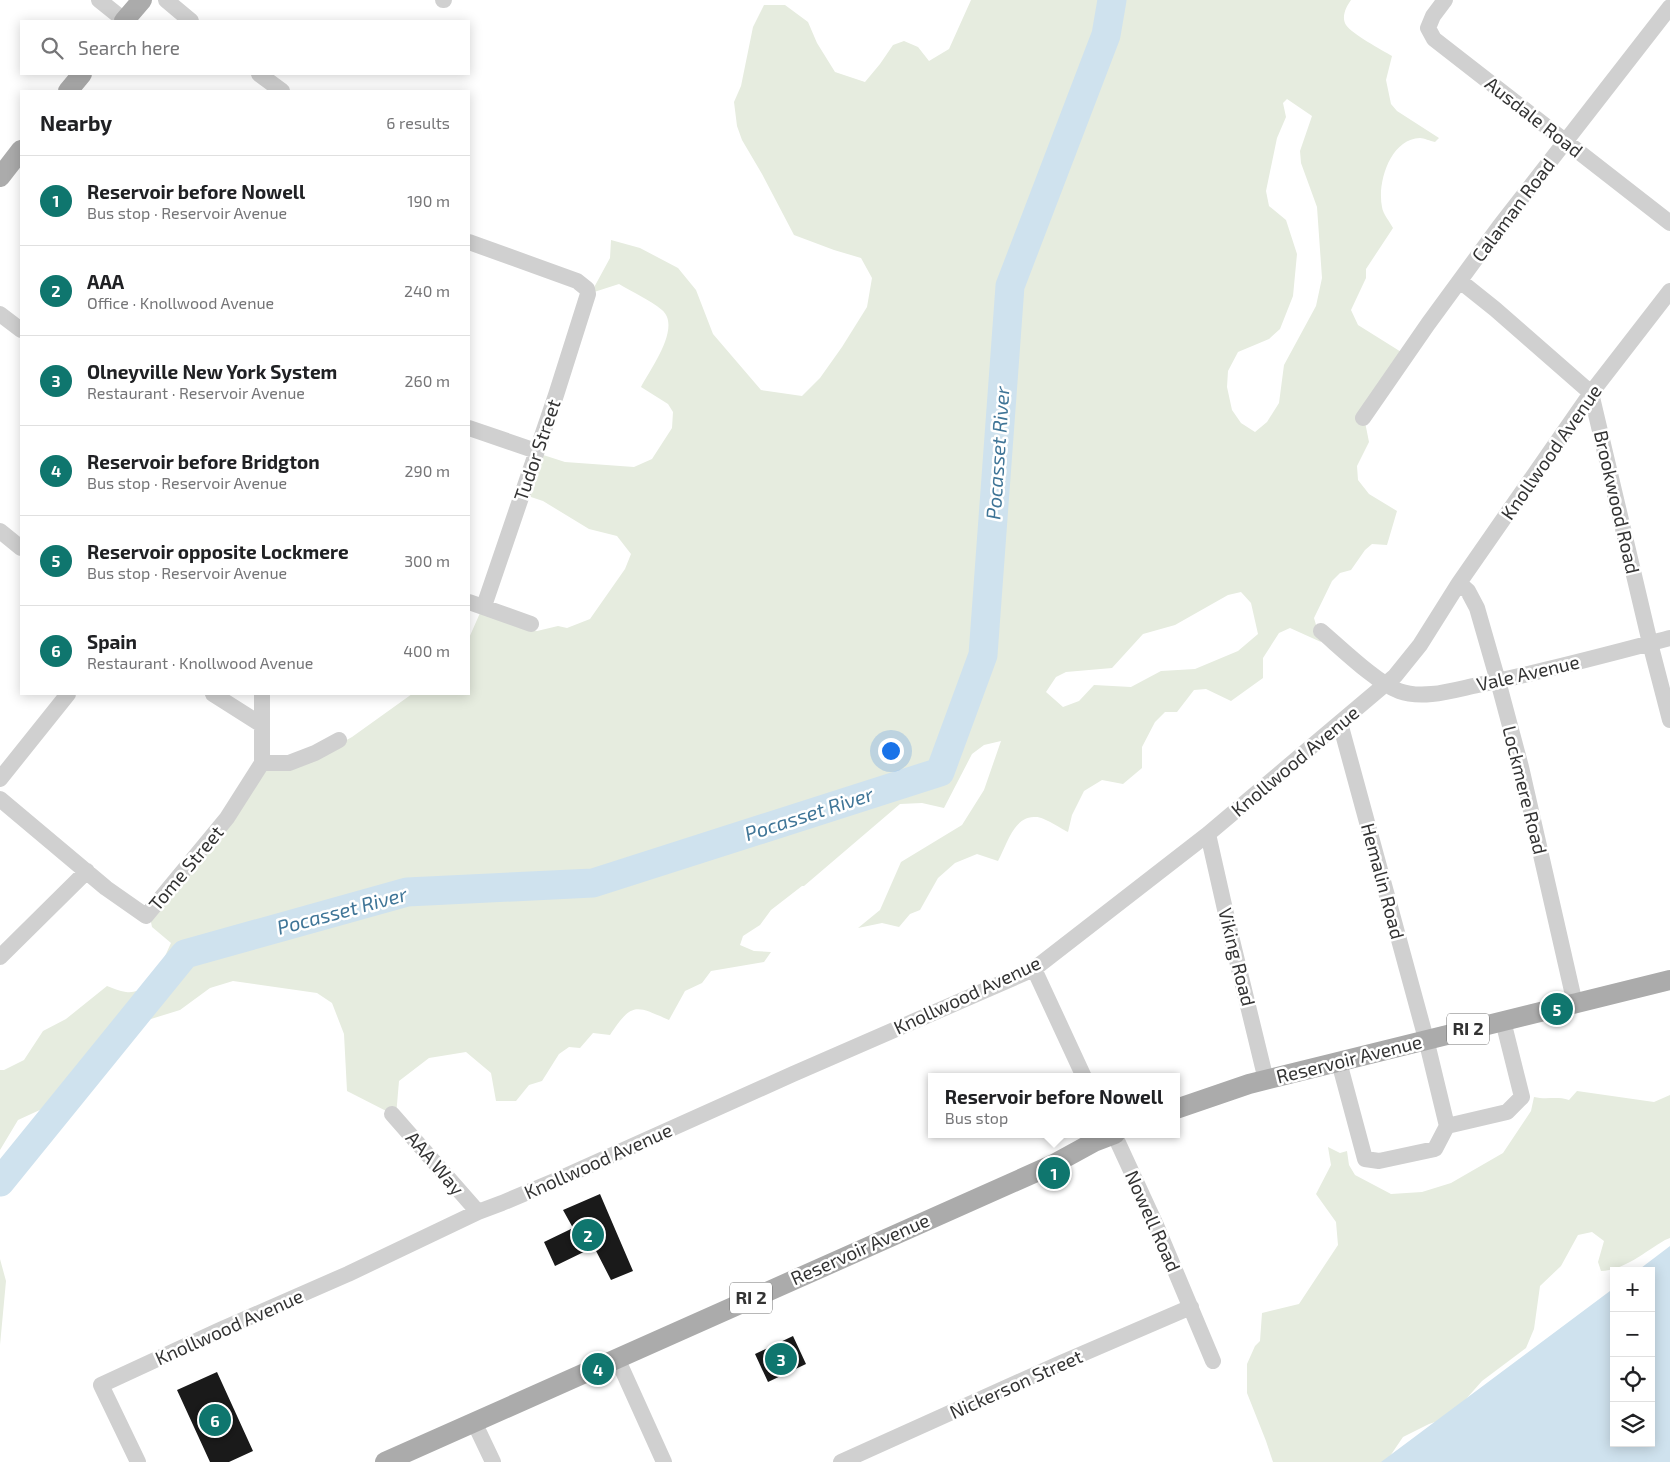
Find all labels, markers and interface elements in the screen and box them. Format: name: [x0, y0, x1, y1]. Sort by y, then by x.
search box: [20, 20, 470, 75]
icon: search: [38, 34, 66, 62]
text: Search here: [78, 36, 180, 59]
street label: Ausdale Road: [1481, 71, 1588, 162]
text: Nearby: [40, 110, 112, 135]
text: 6 results: [386, 113, 450, 132]
street label: Calaman Road: [1466, 153, 1559, 266]
text: Reservoir before Nowell: [87, 180, 305, 203]
text: 1: [53, 191, 59, 210]
text: 190 m: [407, 191, 450, 210]
text: Bus stop · Reservoir Avenue: [87, 203, 287, 222]
text: AAA: [87, 270, 124, 293]
text: 2: [51, 281, 61, 300]
text: 240 m: [404, 281, 450, 300]
text: Office · Knollwood Avenue: [87, 293, 274, 312]
text: Olneyville New York System: [87, 360, 337, 383]
text: 3: [51, 371, 61, 390]
text: 260 m: [405, 371, 450, 390]
street label: Knollwood Avenue: [1495, 380, 1606, 524]
text: Restaurant · Reservoir Avenue: [87, 383, 305, 402]
water label: Pocasset River: [980, 384, 1014, 520]
street label: Tudor Street: [508, 396, 565, 504]
street label: Brookwood Road: [1590, 428, 1645, 576]
text: Reservoir before Bridgton: [87, 450, 320, 473]
text: 4: [51, 461, 61, 480]
text: 290 m: [405, 461, 450, 480]
text: Bus stop · Reservoir Avenue: [87, 473, 287, 492]
text: Reservoir opposite Lockmere: [87, 540, 349, 563]
text: 5: [52, 551, 60, 570]
text: 300 m: [404, 551, 450, 570]
text: Bus stop · Reservoir Avenue: [87, 563, 287, 582]
text: Spain: [87, 630, 137, 653]
text: 6: [51, 641, 61, 660]
text: 400 m: [403, 641, 450, 660]
street label: Vale Avenue: [1474, 650, 1582, 696]
text: Restaurant · Knollwood Avenue: [87, 653, 313, 672]
street label: Knollwood Avenue: [1226, 701, 1363, 821]
street label: Lockmere Road: [1498, 723, 1553, 857]
your location: [878, 738, 904, 764]
water label: Pocasset River: [741, 781, 877, 845]
street label: Hemalin Road: [1357, 820, 1410, 941]
street label: Tome Street: [144, 821, 228, 915]
water label: Pocasset River: [274, 881, 410, 939]
street label: Viking Road: [1214, 905, 1261, 1008]
street label: Knollwood Avenue: [890, 950, 1044, 1039]
pin: 5: [1541, 990, 1573, 1028]
road number: RI 2: [1447, 1014, 1489, 1044]
street label: Reservoir Avenue: [1274, 1029, 1424, 1088]
popup: [928, 1073, 1180, 1138]
text: Reservoir before Nowell: [945, 1085, 1163, 1108]
text: Bus stop: [945, 1108, 1008, 1127]
street label: Knollwood Avenue: [520, 1118, 675, 1204]
street label: AAA Way: [401, 1126, 469, 1199]
pin: 1: [1038, 1154, 1070, 1192]
street label: Nowell Road: [1121, 1166, 1186, 1275]
street label: Reservoir Avenue: [787, 1208, 933, 1289]
pin: 2: [572, 1216, 604, 1254]
map controls: [1610, 1267, 1655, 1447]
button: +: [1610, 1267, 1655, 1312]
road number: RI 2: [730, 1282, 772, 1314]
street label: Knollwood Avenue: [151, 1284, 306, 1370]
button: −: [1610, 1312, 1655, 1357]
pin: 3: [765, 1340, 797, 1378]
street label: Nickerson Street: [946, 1344, 1086, 1423]
pin: 4: [582, 1350, 614, 1388]
button: locate: [1610, 1357, 1655, 1402]
pin: 6: [199, 1401, 231, 1439]
button: layers: [1610, 1402, 1655, 1447]

